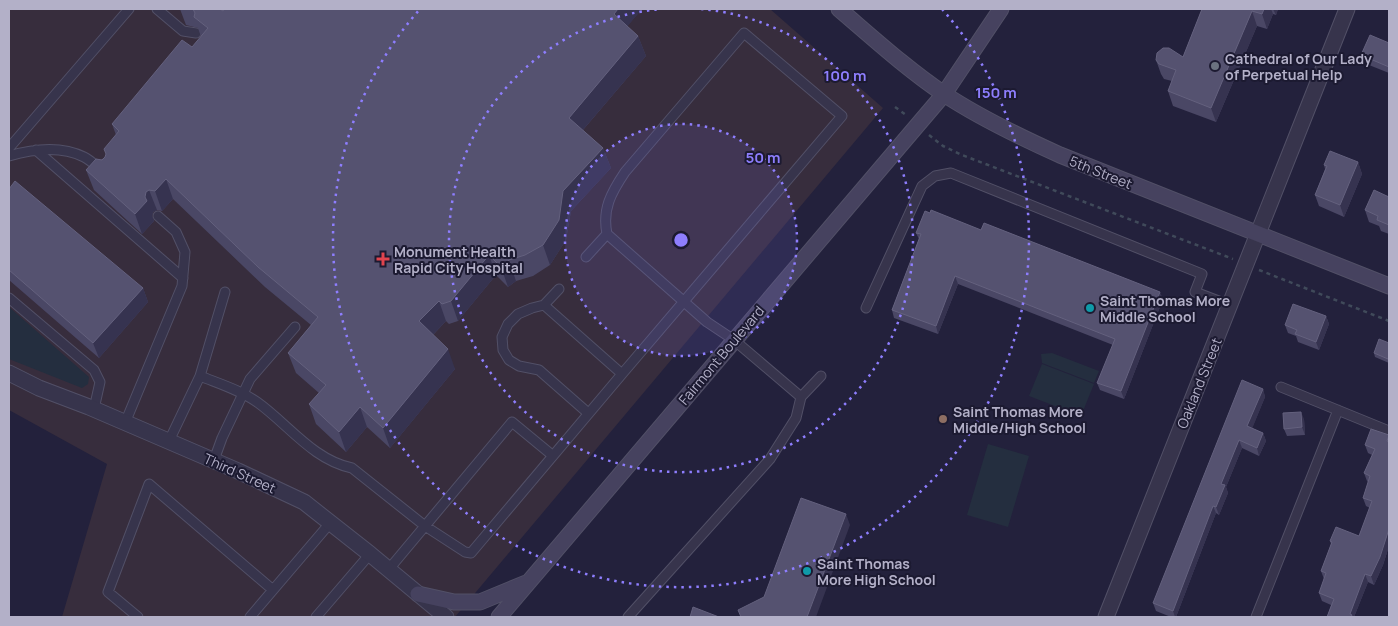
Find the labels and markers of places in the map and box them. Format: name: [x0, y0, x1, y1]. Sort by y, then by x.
place label: Cathedral of Our Lady of Perpetual Help: [1225, 49, 1372, 84]
marker: Cathedral of Our Lady of Perpetual Help: [1209, 60, 1221, 72]
centre of rings: [672, 231, 690, 249]
place label: Monument Health Rapid City Hospital: [394, 242, 523, 277]
marker: Monument Health Rapid City Hospital: [376, 252, 390, 266]
place label: Saint Thomas More Middle School: [1100, 291, 1230, 326]
marker: Saint Thomas More Middle School: [1084, 302, 1096, 314]
place label: Saint Thomas More Middle/High School: [953, 402, 1086, 437]
marker: Saint Thomas More Middle/High School: [937, 413, 949, 425]
place label: Saint Thomas More High School: [817, 554, 936, 589]
marker: Saint Thomas More High School: [801, 565, 813, 577]

